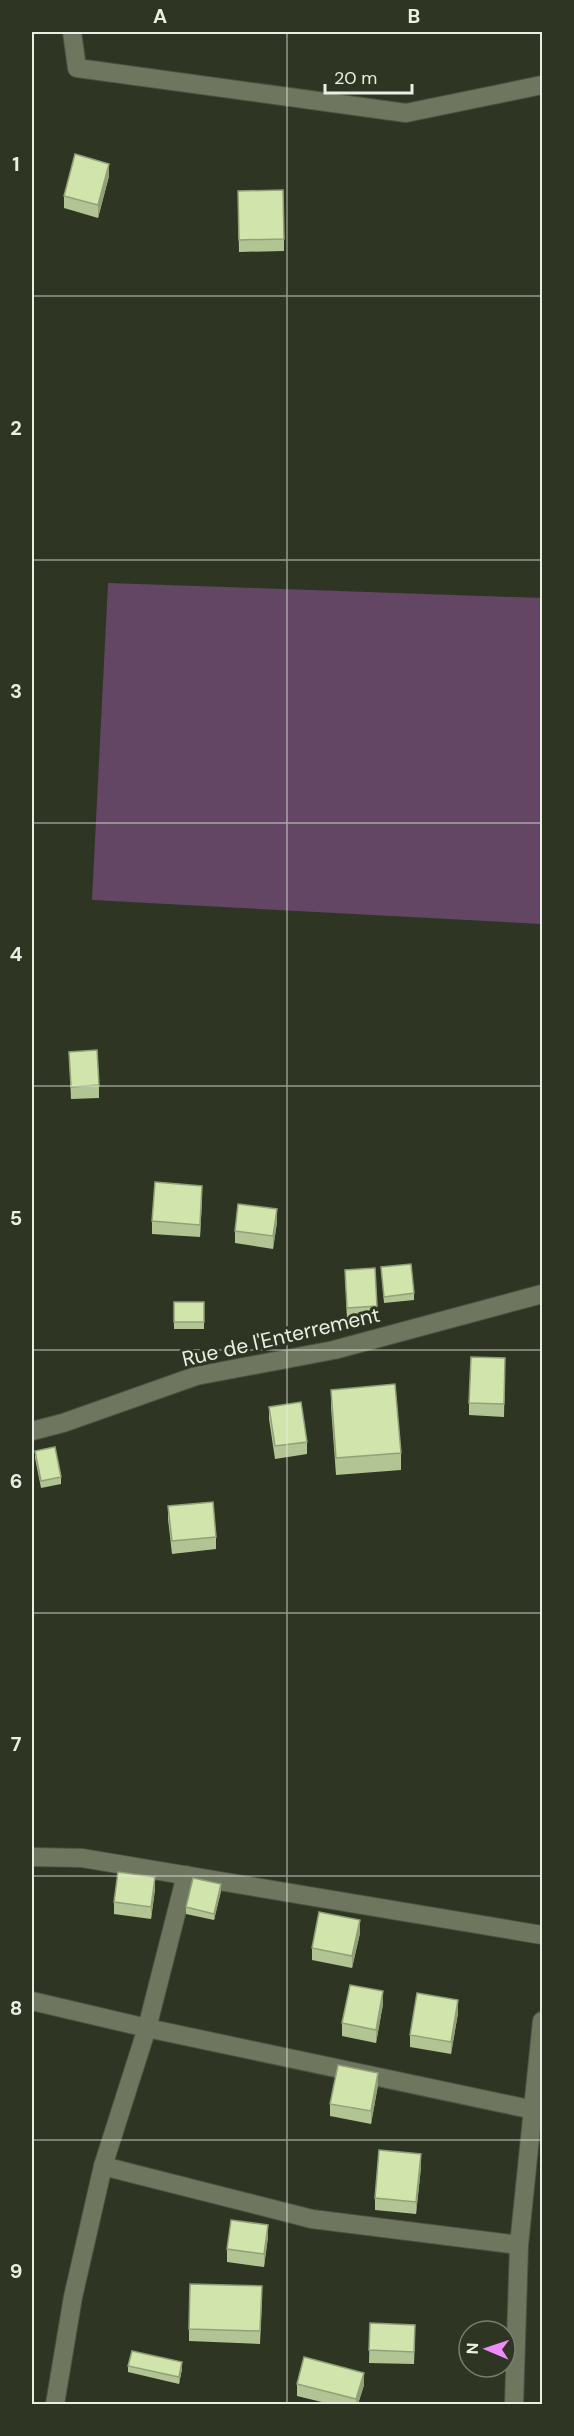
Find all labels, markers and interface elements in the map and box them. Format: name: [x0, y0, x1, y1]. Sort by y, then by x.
text: A: [153, 3, 167, 29]
text: B: [408, 3, 420, 29]
scale bar: [325, 57, 412, 95]
text: 20 m: [334, 66, 377, 90]
text: 1: [12, 151, 20, 177]
text: 2: [10, 415, 22, 441]
text: 3: [10, 678, 22, 704]
text: 4: [10, 941, 23, 967]
text: 5: [10, 1205, 22, 1231]
street label: Rue de l'Enterrement: [179, 1301, 383, 1373]
text: 6: [10, 1468, 22, 1494]
text: 7: [11, 1731, 22, 1757]
text: 8: [10, 1995, 22, 2021]
text: 9: [10, 2258, 22, 2284]
north arrow: [457, 2319, 517, 2379]
text: N: [462, 2342, 483, 2355]

